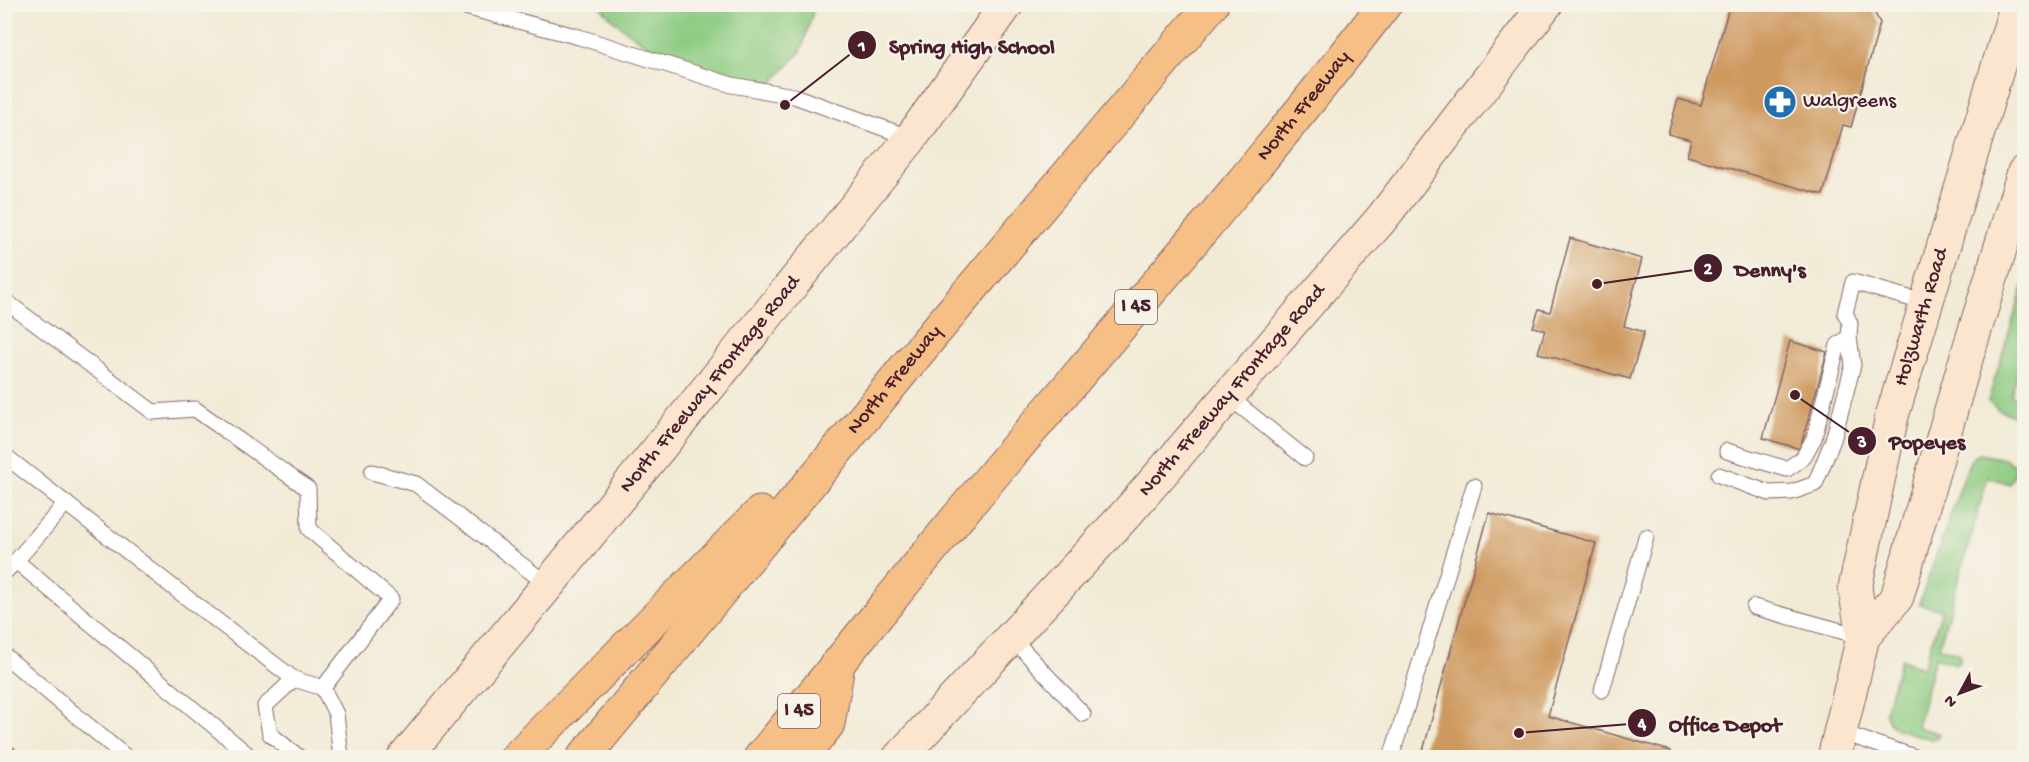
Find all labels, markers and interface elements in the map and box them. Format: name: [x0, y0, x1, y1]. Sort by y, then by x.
callout: Spring High School: [847, 25, 1067, 65]
text: Spring High School: [889, 36, 1055, 62]
text: 1: [857, 37, 866, 58]
street label: North Freeway: [1252, 46, 1356, 167]
pharmacy icon: Walgreens: [1762, 84, 1798, 120]
place label: Walgreens: [1803, 90, 1897, 115]
street label: Holzwarth Road: [1889, 244, 1955, 389]
callout: Denny's: [1693, 248, 1818, 288]
text: Denny's: [1732, 259, 1807, 285]
text: 2: [1704, 260, 1713, 281]
street label: North Freeway Frontage Road: [615, 270, 807, 499]
street label: North Freeway Frontage Road: [1134, 278, 1332, 502]
road number: I 45: [1115, 290, 1157, 324]
street label: North Freeway: [842, 320, 948, 440]
callout: Popeyes: [1847, 421, 1977, 461]
text: Popeyes: [1888, 431, 1967, 457]
text: 3: [1856, 433, 1867, 454]
north arrow: [1930, 663, 1990, 723]
text: N: [1940, 690, 1962, 711]
road number: I 45: [778, 694, 820, 728]
callout: Office Depot: [1627, 703, 1793, 743]
text: Office Depot: [1669, 714, 1783, 740]
text: 4: [1637, 715, 1647, 736]

